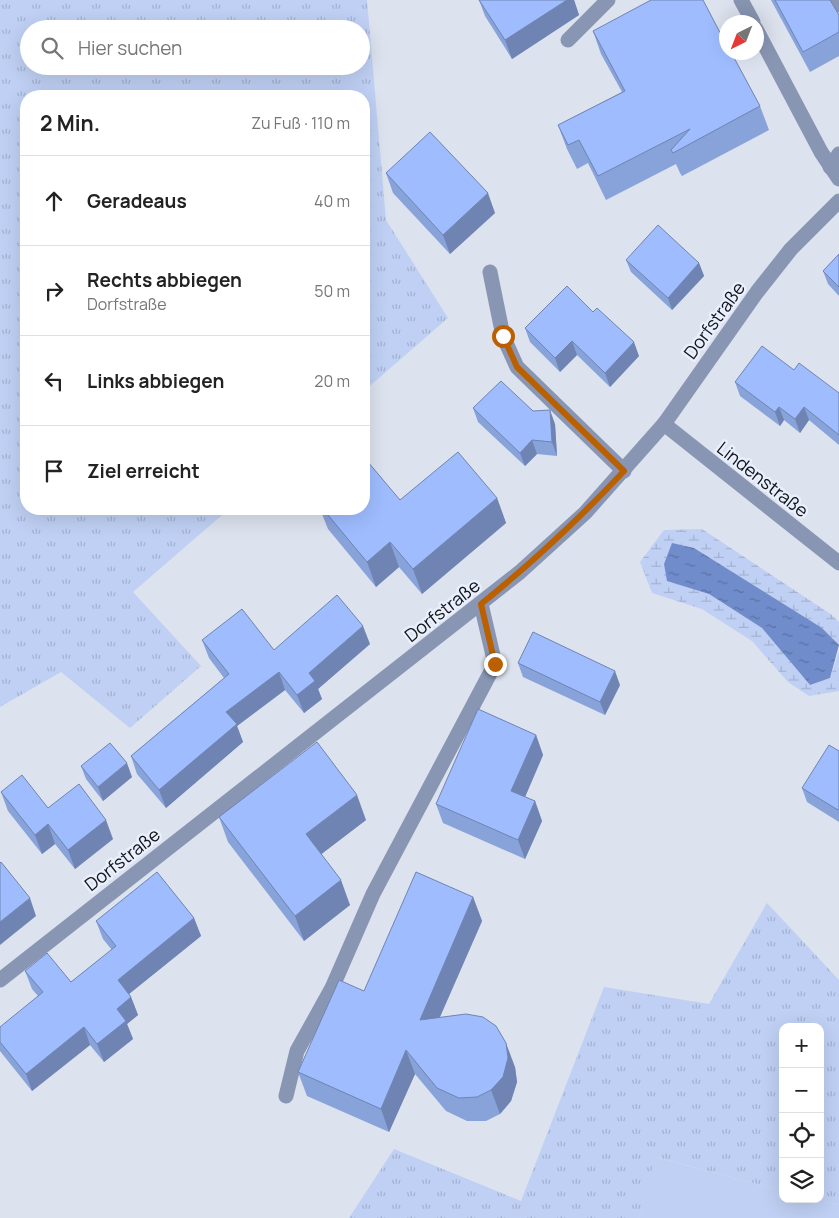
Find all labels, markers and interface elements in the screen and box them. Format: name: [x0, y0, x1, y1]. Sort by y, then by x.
north arrow: [719, 15, 764, 60]
search box: [20, 20, 370, 75]
icon: search: [38, 34, 66, 62]
text: Hier suchen: [78, 35, 182, 61]
text: 2 Min.: [40, 109, 100, 137]
text: Zu Fuß · 110 m: [251, 112, 350, 134]
icon: ahead: [40, 187, 68, 215]
text: Geradeaus: [87, 188, 187, 214]
text: 40 m: [314, 190, 350, 212]
text: Rechts abbiegen: [87, 267, 242, 293]
icon: right: [40, 277, 68, 305]
street label: Dorfstraße: [678, 277, 750, 363]
text: 50 m: [314, 280, 350, 302]
text: Dorfstraße: [87, 293, 167, 315]
route start: [492, 325, 515, 348]
icon: left: [40, 367, 68, 395]
text: Links abbiegen: [87, 368, 224, 394]
text: 20 m: [314, 370, 350, 392]
street label: Lindenstraße: [712, 436, 814, 522]
icon: arrive: [40, 457, 68, 485]
text: Ziel erreicht: [87, 458, 200, 484]
street label: Dorfstraße: [399, 573, 485, 647]
route end: [484, 653, 507, 676]
street label: Dorfstraße: [79, 822, 165, 896]
map controls: [779, 1023, 824, 1203]
button: +: [779, 1023, 824, 1068]
button: −: [779, 1068, 824, 1113]
button: locate: [779, 1113, 824, 1158]
button: layers: [779, 1158, 824, 1203]

